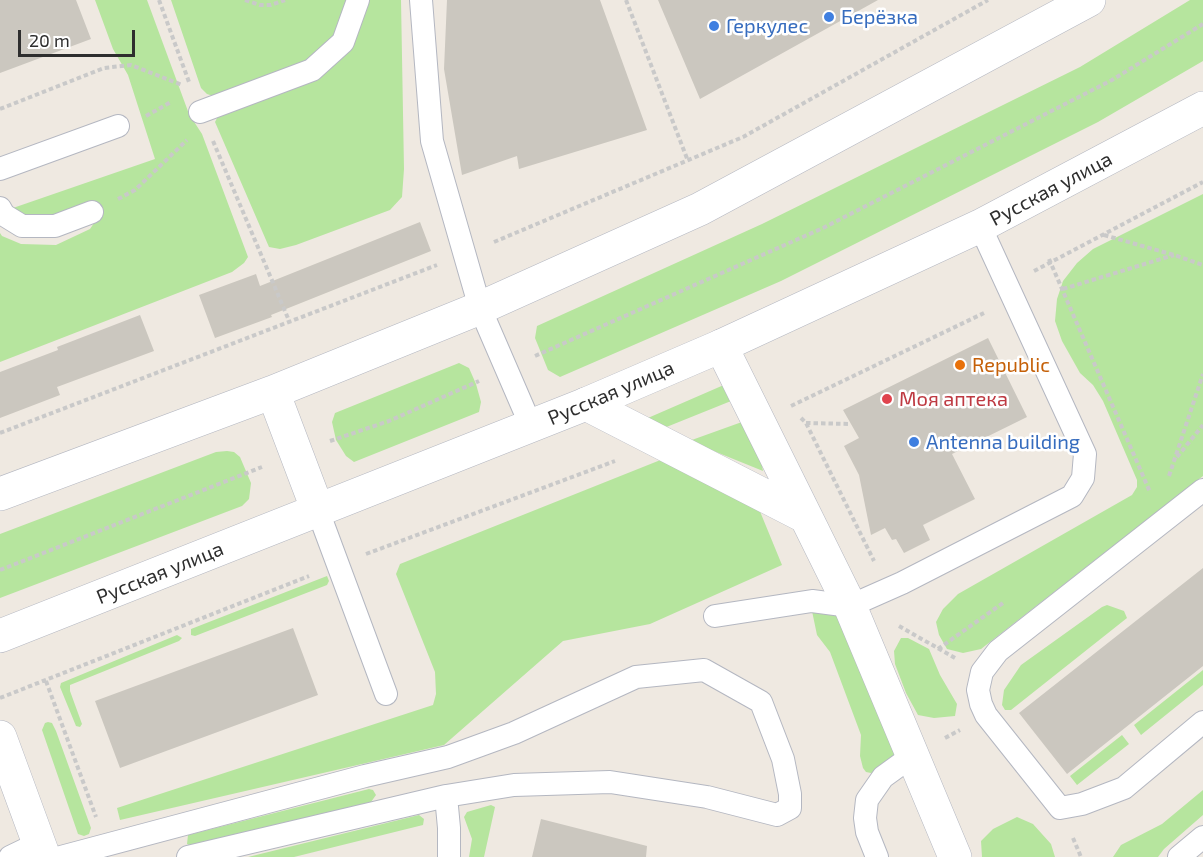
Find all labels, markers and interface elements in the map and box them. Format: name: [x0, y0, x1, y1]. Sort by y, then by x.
place label: Берёзка: [841, 5, 918, 29]
marker: Берёзка: [822, 10, 836, 24]
place label: Геркулес: [726, 14, 808, 38]
scale bar: [21, 18, 138, 56]
marker: Геркулес: [707, 19, 721, 33]
text: 20 m: [29, 29, 70, 51]
street label: Русская улица: [986, 147, 1116, 231]
place label: Republic: [972, 353, 1050, 377]
street label: Русская улица: [544, 356, 678, 430]
marker: Republic: [953, 358, 967, 372]
place label: Моя аптека: [899, 387, 1008, 411]
marker: Моя аптека: [880, 392, 894, 406]
place label: Antenna building: [926, 430, 1080, 454]
marker: Antenna building: [907, 435, 921, 449]
street label: Русская улица: [93, 537, 227, 609]

